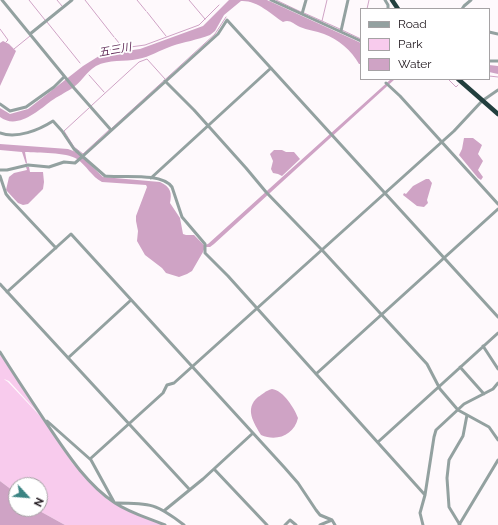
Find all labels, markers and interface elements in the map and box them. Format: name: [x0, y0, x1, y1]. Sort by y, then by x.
legend: [360, 8, 490, 80]
text: Road: [398, 17, 427, 31]
text: Park: [398, 37, 423, 51]
water label: 五三川: [98, 41, 132, 59]
text: Water: [398, 57, 432, 71]
north arrow: [8, 477, 48, 517]
text: N: [31, 495, 46, 509]

